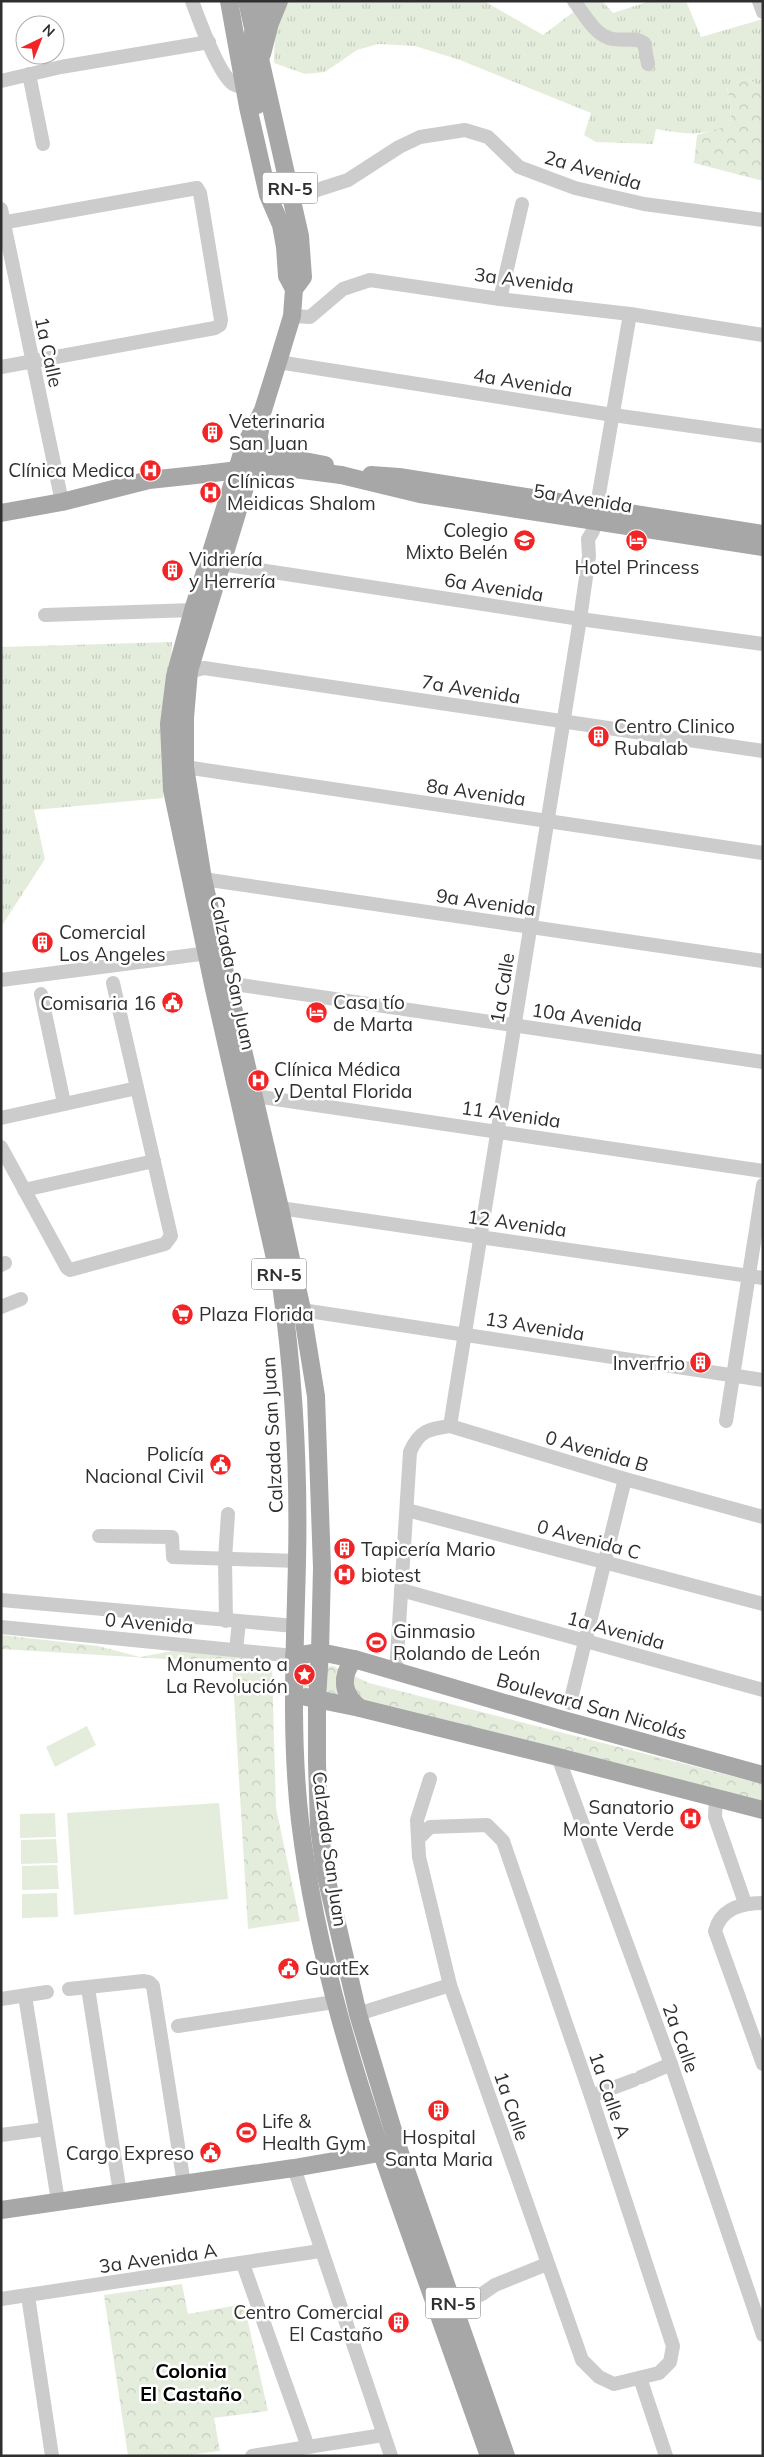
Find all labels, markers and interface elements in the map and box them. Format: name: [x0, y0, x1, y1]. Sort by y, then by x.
north arrow: [15, 15, 65, 65]
text: N: [39, 20, 59, 41]
street label: 2a Avenida: [542, 145, 644, 195]
road number: RN-5: [262, 172, 318, 204]
street label: 3a Avenida: [473, 262, 575, 298]
street label: 1a Calle: [30, 315, 68, 389]
street label: 4a Avenida: [472, 362, 574, 402]
place label: Veterinaria San Juan: [229, 409, 325, 455]
building icon: Veterinaria San Juan: [201, 420, 225, 444]
place label: Clínica Medica: [8, 458, 135, 482]
hospital icon: Clínica Medica: [139, 458, 163, 482]
place label: Clínicas Meidicas Shalom: [227, 469, 376, 515]
street label: 5a Avenida: [532, 478, 634, 518]
hospital icon: Clínicas Meidicas Shalom: [199, 480, 223, 504]
place label: Colegio Mixto Belén: [405, 518, 508, 564]
school or university icon: Colegio Mixto Belén: [512, 529, 536, 553]
hotel icon: Hotel Princess: [625, 529, 649, 553]
place label: Vidriería y Herrería: [189, 547, 276, 593]
place label: Hotel Princess: [575, 555, 699, 579]
building icon: Vidriería y Herrería: [161, 558, 185, 582]
street label: 6a Avenida: [443, 567, 545, 607]
street label: 7a Avenida: [420, 669, 522, 709]
place label: Centro Clinico Rubalab: [614, 714, 735, 760]
building icon: Centro Clinico Rubalab: [586, 725, 610, 749]
street label: 8a Avenida: [425, 773, 527, 811]
street label: 9a Avenida: [435, 883, 537, 921]
street label: Calzada San Juan: [205, 894, 261, 1052]
place label: Comercial Los Angeles: [59, 920, 166, 966]
building icon: Comercial Los Angeles: [31, 931, 55, 955]
street label: 1a Calle: [485, 951, 519, 1025]
place label: Casa tío de Marta: [333, 990, 413, 1036]
place label: Comisaria 16: [40, 991, 156, 1015]
public building icon: Comisaria 16: [160, 991, 184, 1015]
street label: 10a Avenida: [530, 997, 644, 1037]
hotel icon: Casa tío de Marta: [305, 1001, 329, 1025]
place label: Clínica Médica y Dental Florida: [274, 1057, 413, 1103]
hospital icon: Clínica Médica y Dental Florida: [246, 1068, 270, 1092]
street label: 11 Avenida: [460, 1095, 562, 1133]
street label: 12 Avenida: [466, 1204, 568, 1242]
road number: RN-5: [252, 1258, 306, 1290]
supermarket icon: Plaza Florida: [171, 1302, 195, 1326]
place label: Plaza Florida: [199, 1302, 314, 1326]
street label: 13 Avenida: [484, 1306, 586, 1346]
place label: Inverfrio: [613, 1351, 685, 1375]
building icon: Inverfrio: [689, 1351, 713, 1375]
street label: Calzada San Juan: [256, 1356, 288, 1514]
street label: 0 Avenida B: [543, 1425, 651, 1477]
place label: Policía Nacional Civil: [85, 1442, 204, 1488]
public building icon: Policía Nacional Civil: [208, 1453, 232, 1477]
street label: 0 Avenida C: [534, 1514, 644, 1564]
building icon: Tapicería Mario: [333, 1537, 357, 1561]
place label: Tapicería Mario: [361, 1537, 496, 1561]
hospital icon: biotest: [333, 1563, 357, 1587]
place label: biotest: [361, 1563, 421, 1587]
street label: 1a Avenida: [565, 1605, 667, 1655]
street label: 0 Avenida: [104, 1607, 194, 1639]
place label: Ginmasio Rolando de León: [393, 1619, 540, 1665]
sports icon: Ginmasio Rolando de León: [365, 1630, 389, 1654]
place label: Monumento a La Revolución: [166, 1652, 288, 1698]
place icon: Monumento a La Revolución: [292, 1663, 316, 1687]
street label: Boulevard San Nicolás: [494, 1667, 690, 1745]
street label: Calzada San Juan: [307, 1770, 353, 1928]
place label: Sanatorio Monte Verde: [563, 1795, 674, 1841]
hospital icon: Sanatorio Monte Verde: [678, 1806, 702, 1830]
public building icon: GuatEx: [277, 1956, 301, 1980]
place label: GuatEx: [305, 1956, 369, 1980]
street label: 2a Calle: [658, 2000, 704, 2076]
street label: 1a Calle A: [584, 2048, 636, 2142]
street label: 1a Calle: [489, 2068, 535, 2144]
building icon: Hospital Santa Maria: [427, 2099, 451, 2123]
place label: Life & Health Gym: [262, 2109, 366, 2155]
sports icon: Life & Health Gym: [234, 2120, 258, 2144]
place label: Hospital Santa Maria: [385, 2125, 493, 2171]
place label: Cargo Expreso: [66, 2141, 194, 2165]
public building icon: Cargo Expreso: [198, 2141, 222, 2165]
street label: 3a Avenida A: [97, 2238, 219, 2278]
road number: RN-5: [426, 2288, 480, 2318]
place label: Centro Comercial El Castaño: [233, 2300, 383, 2346]
building icon: Centro Comercial El Castaño: [387, 2311, 411, 2335]
district label: Colonia El Castaño: [140, 2358, 242, 2406]

